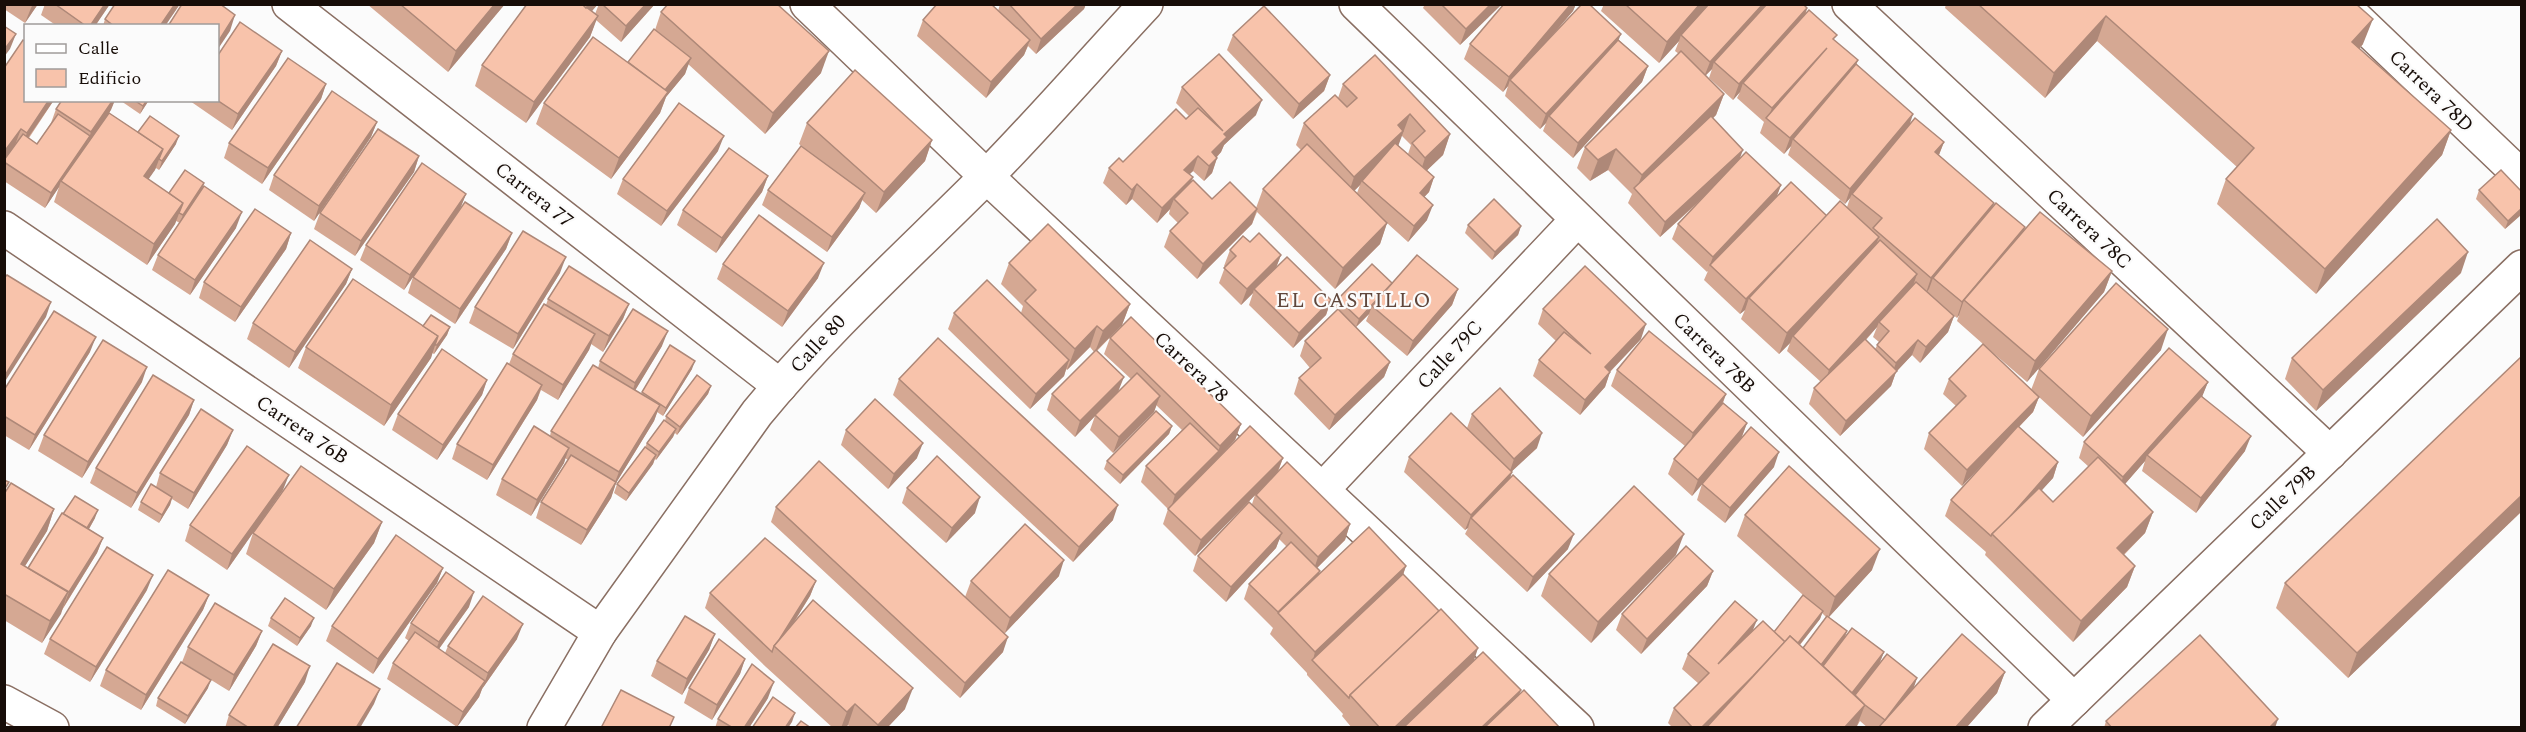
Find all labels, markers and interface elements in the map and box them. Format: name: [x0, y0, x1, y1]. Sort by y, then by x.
legend: [24, 24, 219, 102]
text: Calle: [78, 35, 119, 62]
street label: Carrera 78D: [2382, 43, 2480, 139]
text: Edificio: [78, 65, 141, 92]
street label: Carrera 77: [488, 155, 580, 235]
street label: Carrera 78C: [2040, 181, 2138, 277]
district label: EL CASTILLO: [1276, 285, 1432, 317]
street label: Carrera 78B: [1665, 305, 1763, 401]
street label: Calle 80: [783, 308, 853, 380]
street label: Calle 79C: [1410, 314, 1490, 396]
street label: Carrera 78: [1147, 324, 1235, 410]
street label: Carrera 76B: [250, 388, 354, 472]
street label: Calle 79B: [2242, 458, 2324, 538]

